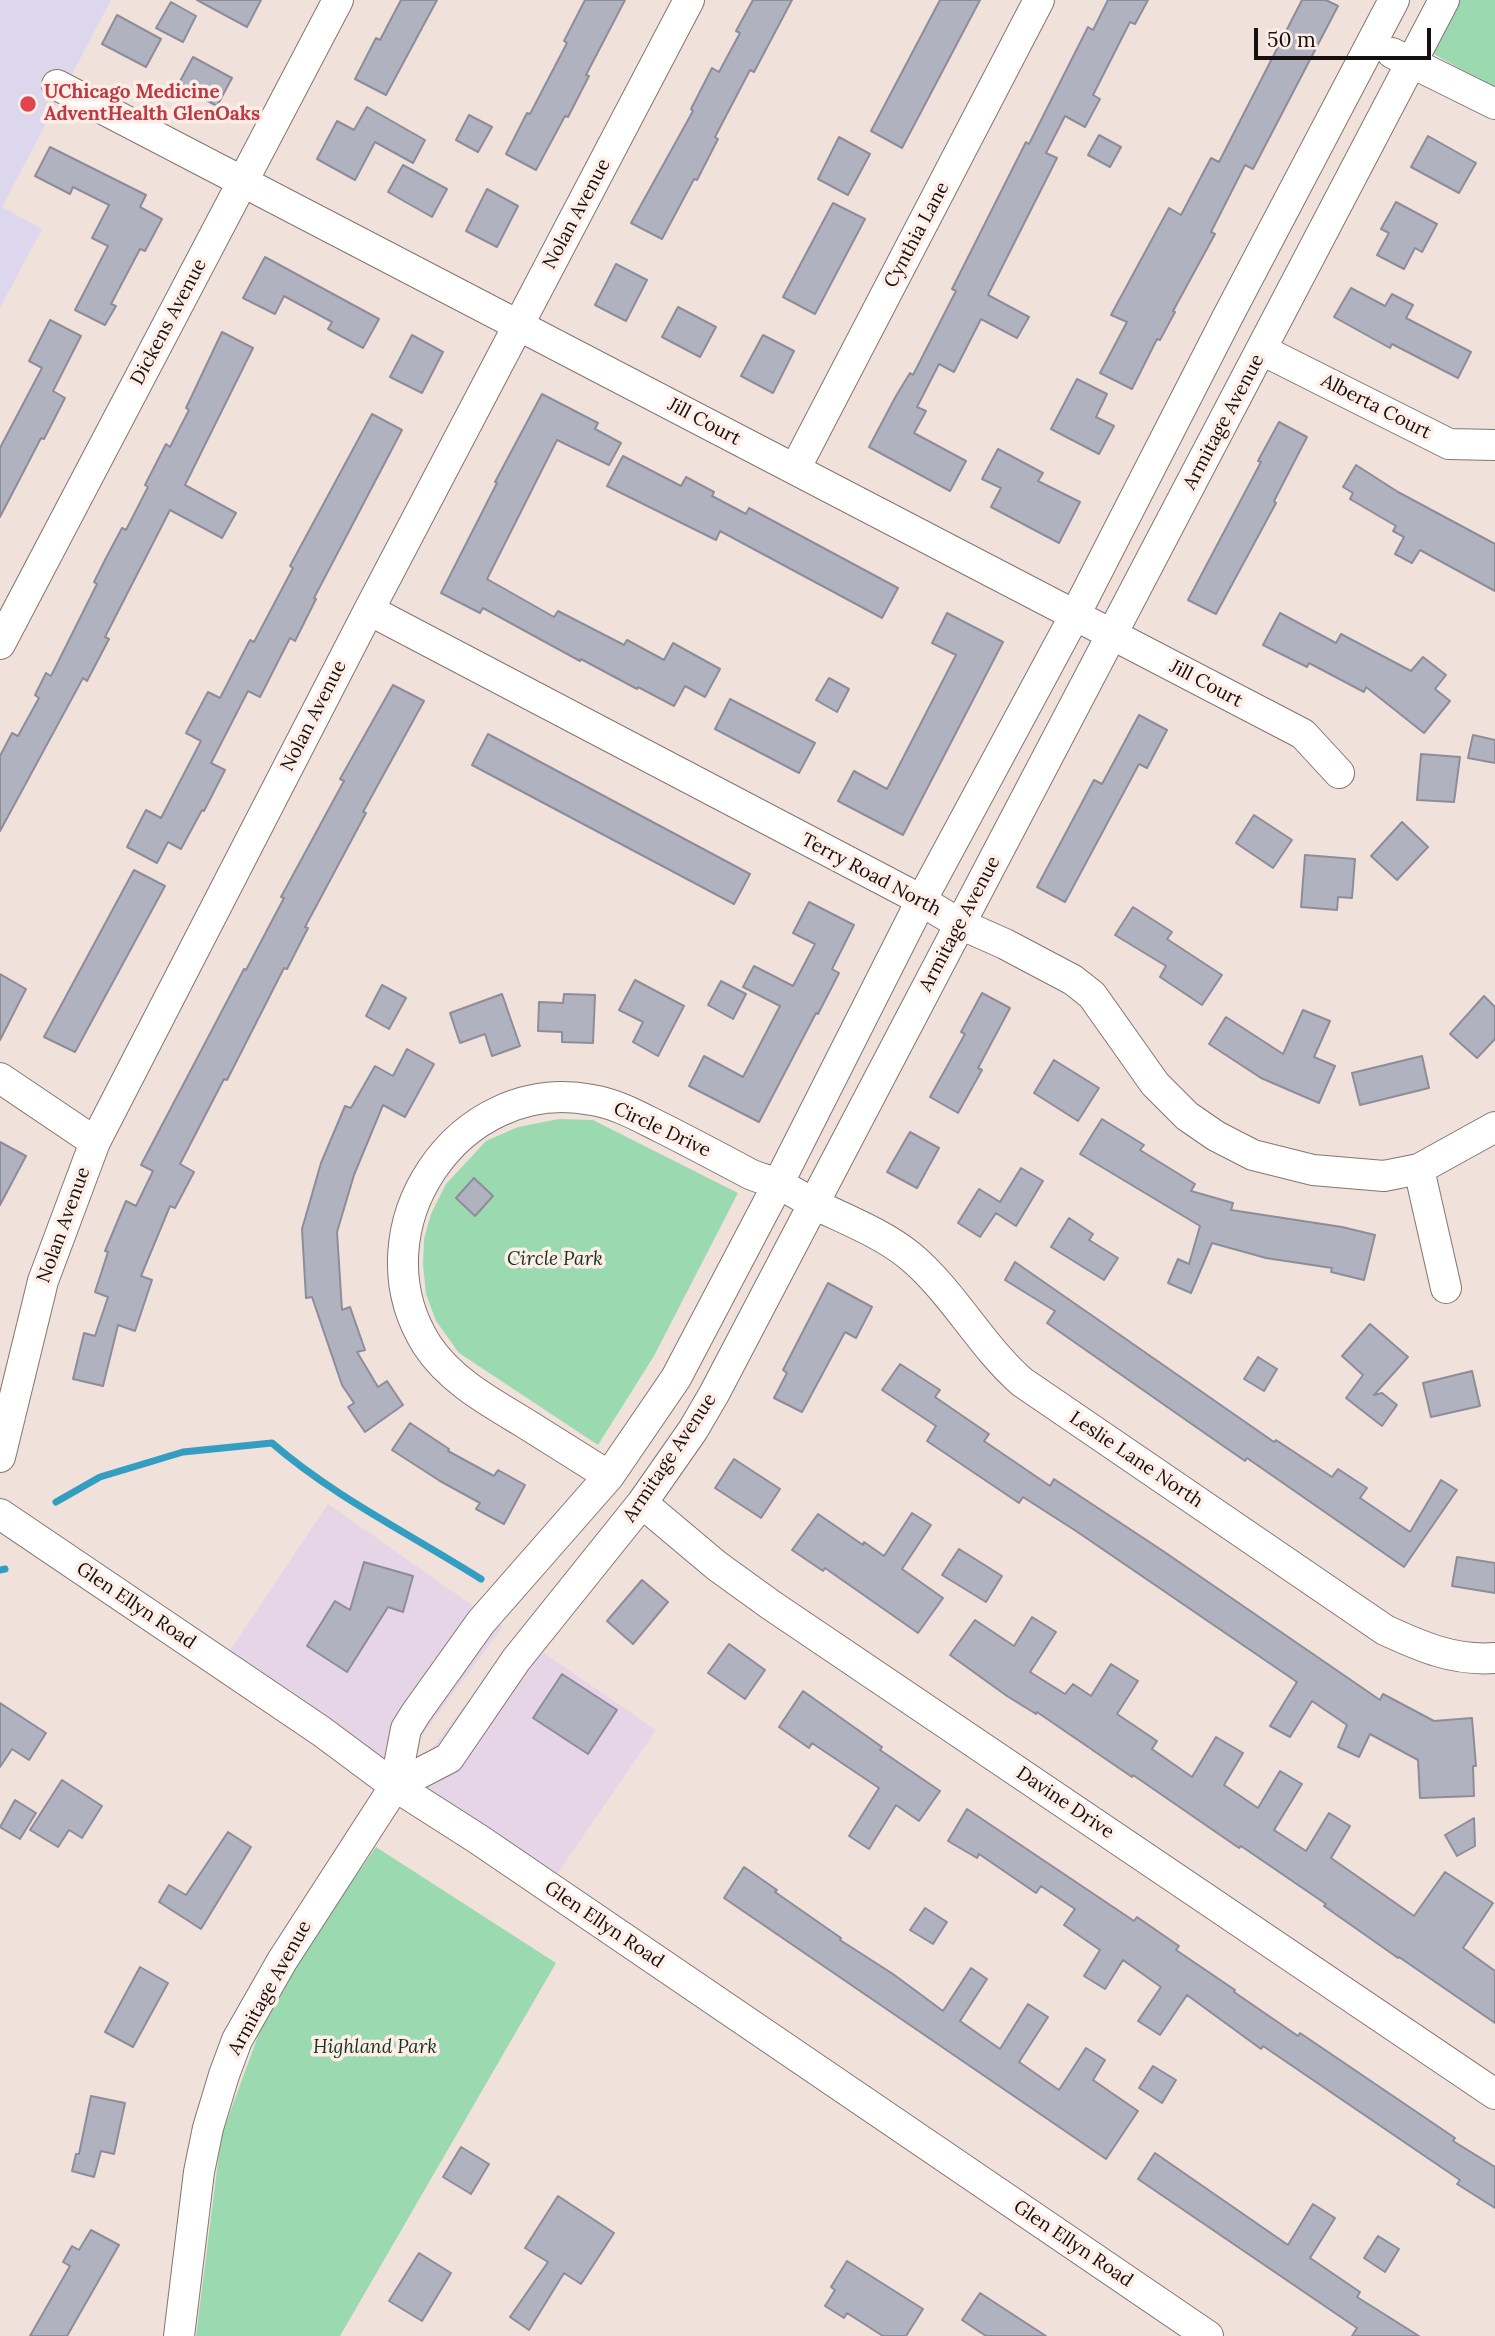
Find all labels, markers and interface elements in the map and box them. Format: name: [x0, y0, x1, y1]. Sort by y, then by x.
scale bar: [1257, 14, 1434, 58]
text: 50 m: [1267, 26, 1316, 53]
place label: UChicago Medicine AdventHealth GlenOaks: [44, 82, 260, 126]
marker: UChicago Medicine AdventHealth GlenOaks: [18, 94, 38, 114]
street label: Nolan Avenue: [538, 155, 616, 273]
street label: Cynthia Lane: [880, 178, 954, 292]
street label: Dickens Avenue: [126, 255, 212, 389]
street label: Armitage Avenue: [1179, 350, 1269, 494]
street label: Alberta Court: [1317, 370, 1435, 444]
street label: Jill Court: [664, 393, 744, 451]
street label: Jill Court: [1166, 655, 1246, 713]
street label: Nolan Avenue: [276, 657, 352, 775]
street label: Terry Road North: [797, 829, 945, 921]
street label: Armitage Avenue: [915, 852, 1005, 996]
street label: Circle Drive: [610, 1098, 714, 1162]
street label: Nolan Avenue: [33, 1164, 95, 1286]
park label: Circle Park: [507, 1249, 603, 1271]
street label: Armitage Avenue: [619, 1389, 721, 1527]
street label: Leslie Lane North: [1065, 1407, 1207, 1513]
street label: Glen Ellyn Road: [72, 1558, 200, 1654]
street label: Davine Drive: [1012, 1762, 1118, 1844]
street label: Glen Ellyn Road: [540, 1877, 668, 1973]
street label: Armitage Avenue: [224, 1917, 316, 2059]
park label: Highland Park: [313, 2037, 437, 2059]
street label: Glen Ellyn Road: [1009, 2196, 1137, 2292]

